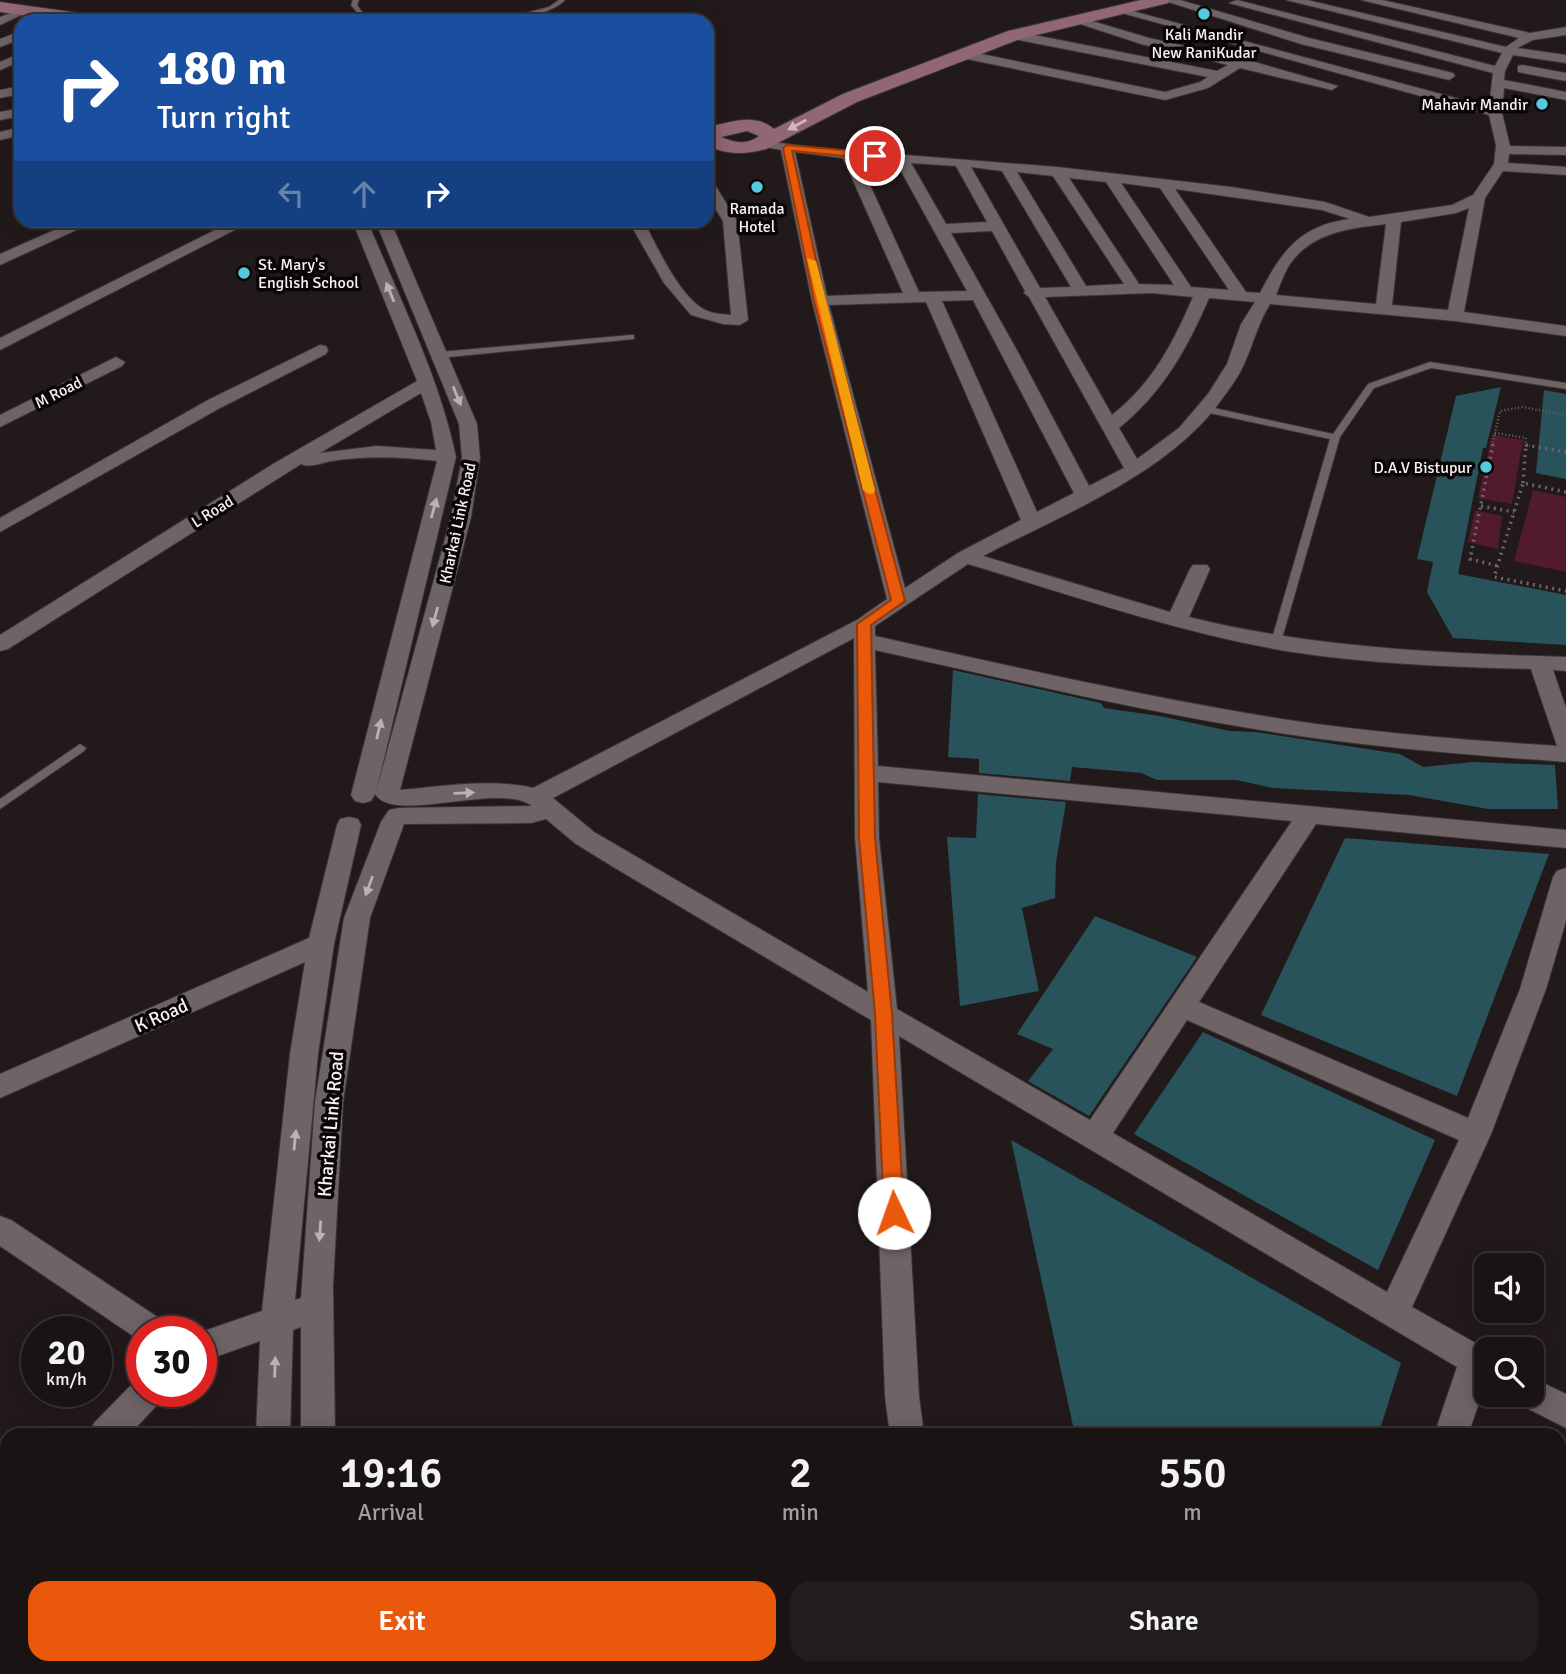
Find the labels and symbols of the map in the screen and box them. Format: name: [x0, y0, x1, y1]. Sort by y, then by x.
marker: Kali Mandir New RaniKudar: [1196, 6, 1212, 22]
place label: Kali Mandir New RaniKudar: [1152, 25, 1257, 63]
place label: Mahavir Mandir: [1421, 95, 1528, 115]
marker: Mahavir Mandir: [1534, 96, 1550, 112]
one-way arrow: [787, 119, 807, 130]
pin: [845, 126, 905, 186]
marker: Ramada Hotel: [749, 179, 765, 195]
place label: Ramada Hotel: [730, 199, 785, 237]
place label: St. Mary's English School: [258, 255, 359, 293]
marker: St. Mary's English School: [236, 265, 252, 281]
one-way arrow: [384, 282, 395, 303]
street label: M Road: [31, 372, 86, 413]
one-way arrow: [451, 386, 462, 407]
place label: D.A.V Bistupur: [1373, 458, 1472, 478]
marker: D.A.V Bistupur: [1478, 459, 1494, 475]
street label: Kharkai Link Road: [435, 461, 481, 586]
street label: L Road: [188, 491, 237, 533]
one-way arrow: [429, 497, 440, 519]
one-way arrow: [430, 607, 440, 628]
one-way arrow: [373, 718, 384, 740]
one-way arrow: [453, 787, 475, 798]
one-way arrow: [364, 875, 375, 896]
street label: K Road: [131, 994, 192, 1038]
street label: Kharkai Link Road: [313, 1050, 349, 1198]
one-way arrow: [290, 1129, 301, 1151]
position arrow: [857, 1176, 931, 1250]
one-way arrow: [315, 1220, 326, 1242]
speed limit sign: 30: [126, 1316, 217, 1407]
one-way arrow: [270, 1356, 281, 1378]

